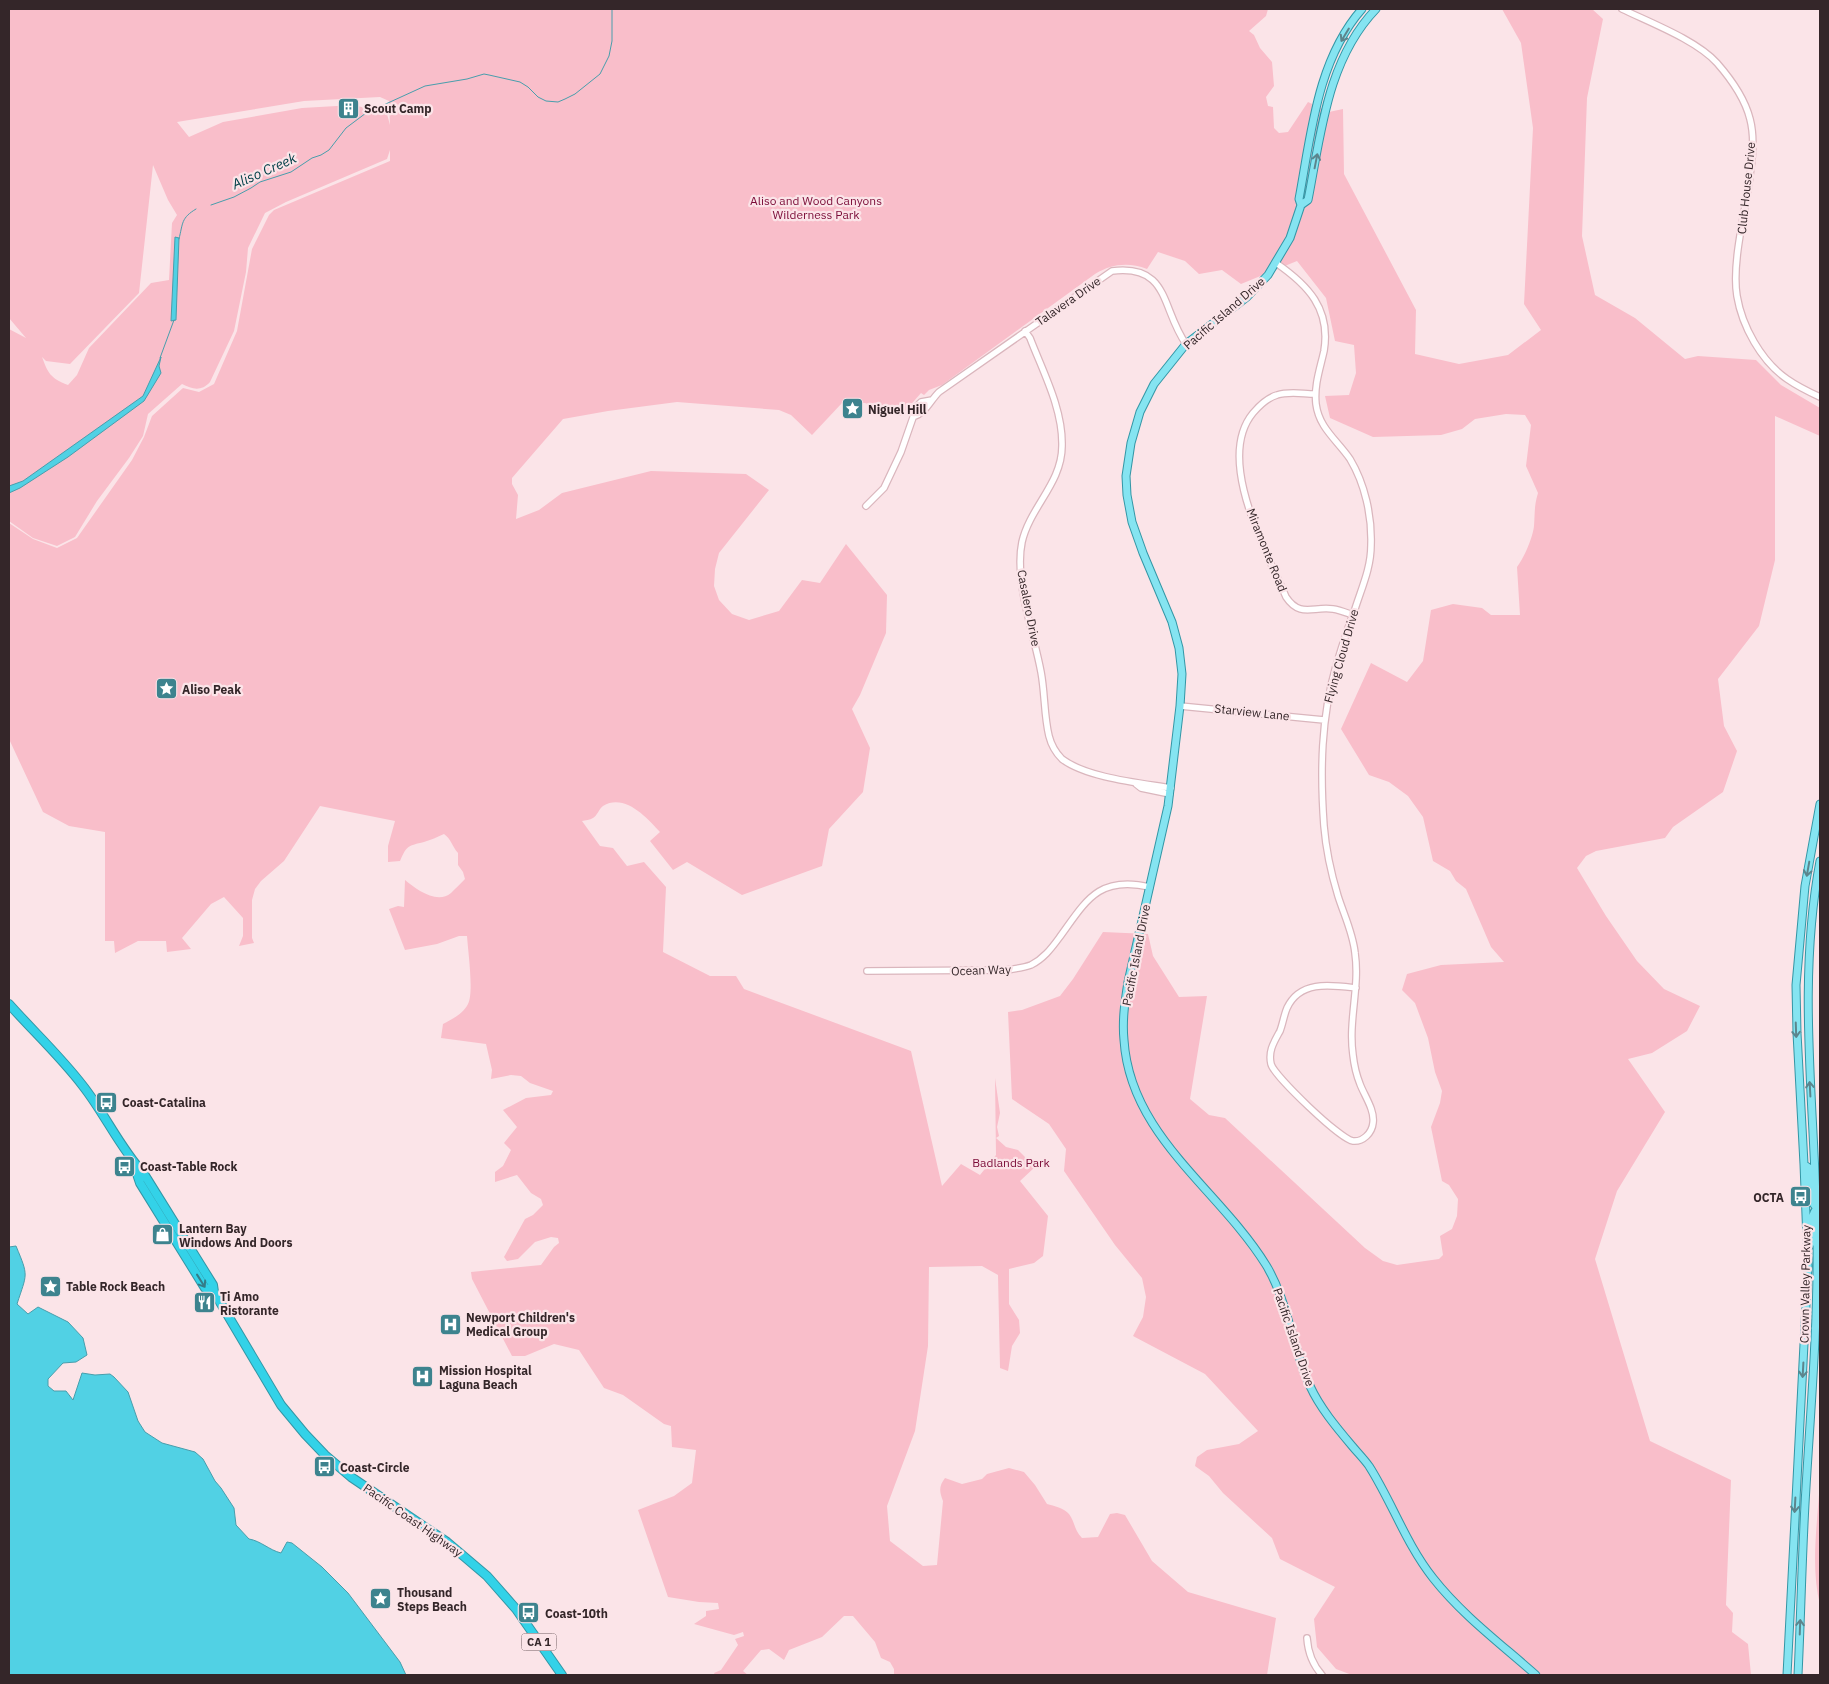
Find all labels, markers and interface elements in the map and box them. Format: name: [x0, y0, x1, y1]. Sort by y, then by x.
one-way arrow: [1339, 28, 1349, 42]
building icon: Scout Camp: [336, 96, 360, 120]
place label: Scout Camp: [364, 101, 432, 116]
street label: Club House Drive: [1734, 141, 1758, 235]
water label: Aliso Creek: [228, 149, 300, 194]
one-way arrow: [1312, 153, 1321, 169]
park label: Aliso and Wood Canyons Wilderness Park: [750, 193, 882, 222]
street label: Talavera Drive: [1033, 273, 1104, 329]
street label: Pacific Island Drive: [1180, 273, 1268, 352]
place icon: Niguel Hill: [840, 397, 864, 421]
place label: Niguel Hill: [868, 402, 927, 417]
street label: Miramonte Road: [1243, 506, 1291, 594]
street label: Casalero Drive: [1014, 568, 1044, 648]
street label: Flying Cloud Drive: [1320, 607, 1362, 705]
place icon: Aliso Peak: [154, 677, 178, 701]
place label: Aliso Peak: [182, 682, 241, 697]
street label: Starview Lane: [1214, 701, 1291, 723]
one-way arrow: [1803, 860, 1813, 876]
street label: Pacific Island Drive: [1119, 903, 1153, 1007]
street label: Ocean Way: [951, 961, 1011, 979]
one-way arrow: [1792, 1022, 1801, 1038]
one-way arrow: [1806, 1081, 1815, 1097]
bus stop icon: Coast-Catalina: [94, 1090, 118, 1114]
place label: Coast-Catalina: [122, 1095, 206, 1110]
bus stop icon: Coast-Table Rock: [112, 1154, 136, 1178]
park label: Badlands Park: [972, 1155, 1050, 1170]
place label: Coast-Table Rock: [140, 1159, 238, 1174]
bus stop icon: OCTA: [1788, 1185, 1812, 1209]
place label: OCTA: [1753, 1190, 1784, 1205]
place label: Lantern Bay Windows And Doors: [179, 1221, 292, 1250]
shop icon: Lantern Bay Windows And Doors: [151, 1223, 175, 1247]
street label: Crown Valley Parkway: [1796, 1225, 1814, 1343]
one-way arrow: [196, 1273, 206, 1287]
place icon: Table Rock Beach: [38, 1274, 62, 1298]
place label: Table Rock Beach: [66, 1279, 165, 1294]
street label: Pacific Island Drive: [1270, 1286, 1318, 1389]
place label: Ti Amo Ristorante: [220, 1289, 279, 1318]
restaurant icon: Ti Amo Ristorante: [192, 1291, 216, 1315]
place label: Newport Children's Medical Group: [466, 1310, 575, 1339]
hospital icon: Newport Children's Medical Group: [438, 1312, 462, 1336]
one-way arrow: [1799, 1362, 1808, 1378]
place label: Mission Hospital Laguna Beach: [439, 1363, 532, 1392]
hospital icon: Mission Hospital Laguna Beach: [411, 1365, 435, 1389]
bus stop icon: Coast-Circle: [312, 1455, 336, 1479]
place label: Coast-Circle: [340, 1460, 410, 1475]
street label: Pacific Coast Highway: [360, 1480, 466, 1560]
one-way arrow: [1791, 1497, 1800, 1513]
place label: Thousand Steps Beach: [397, 1585, 467, 1614]
place icon: Thousand Steps Beach: [369, 1587, 393, 1611]
bus stop icon: Coast-10th: [517, 1601, 541, 1625]
place label: Coast-10th: [545, 1606, 608, 1621]
one-way arrow: [1796, 1619, 1805, 1635]
road number: CA 1: [522, 1634, 556, 1650]

